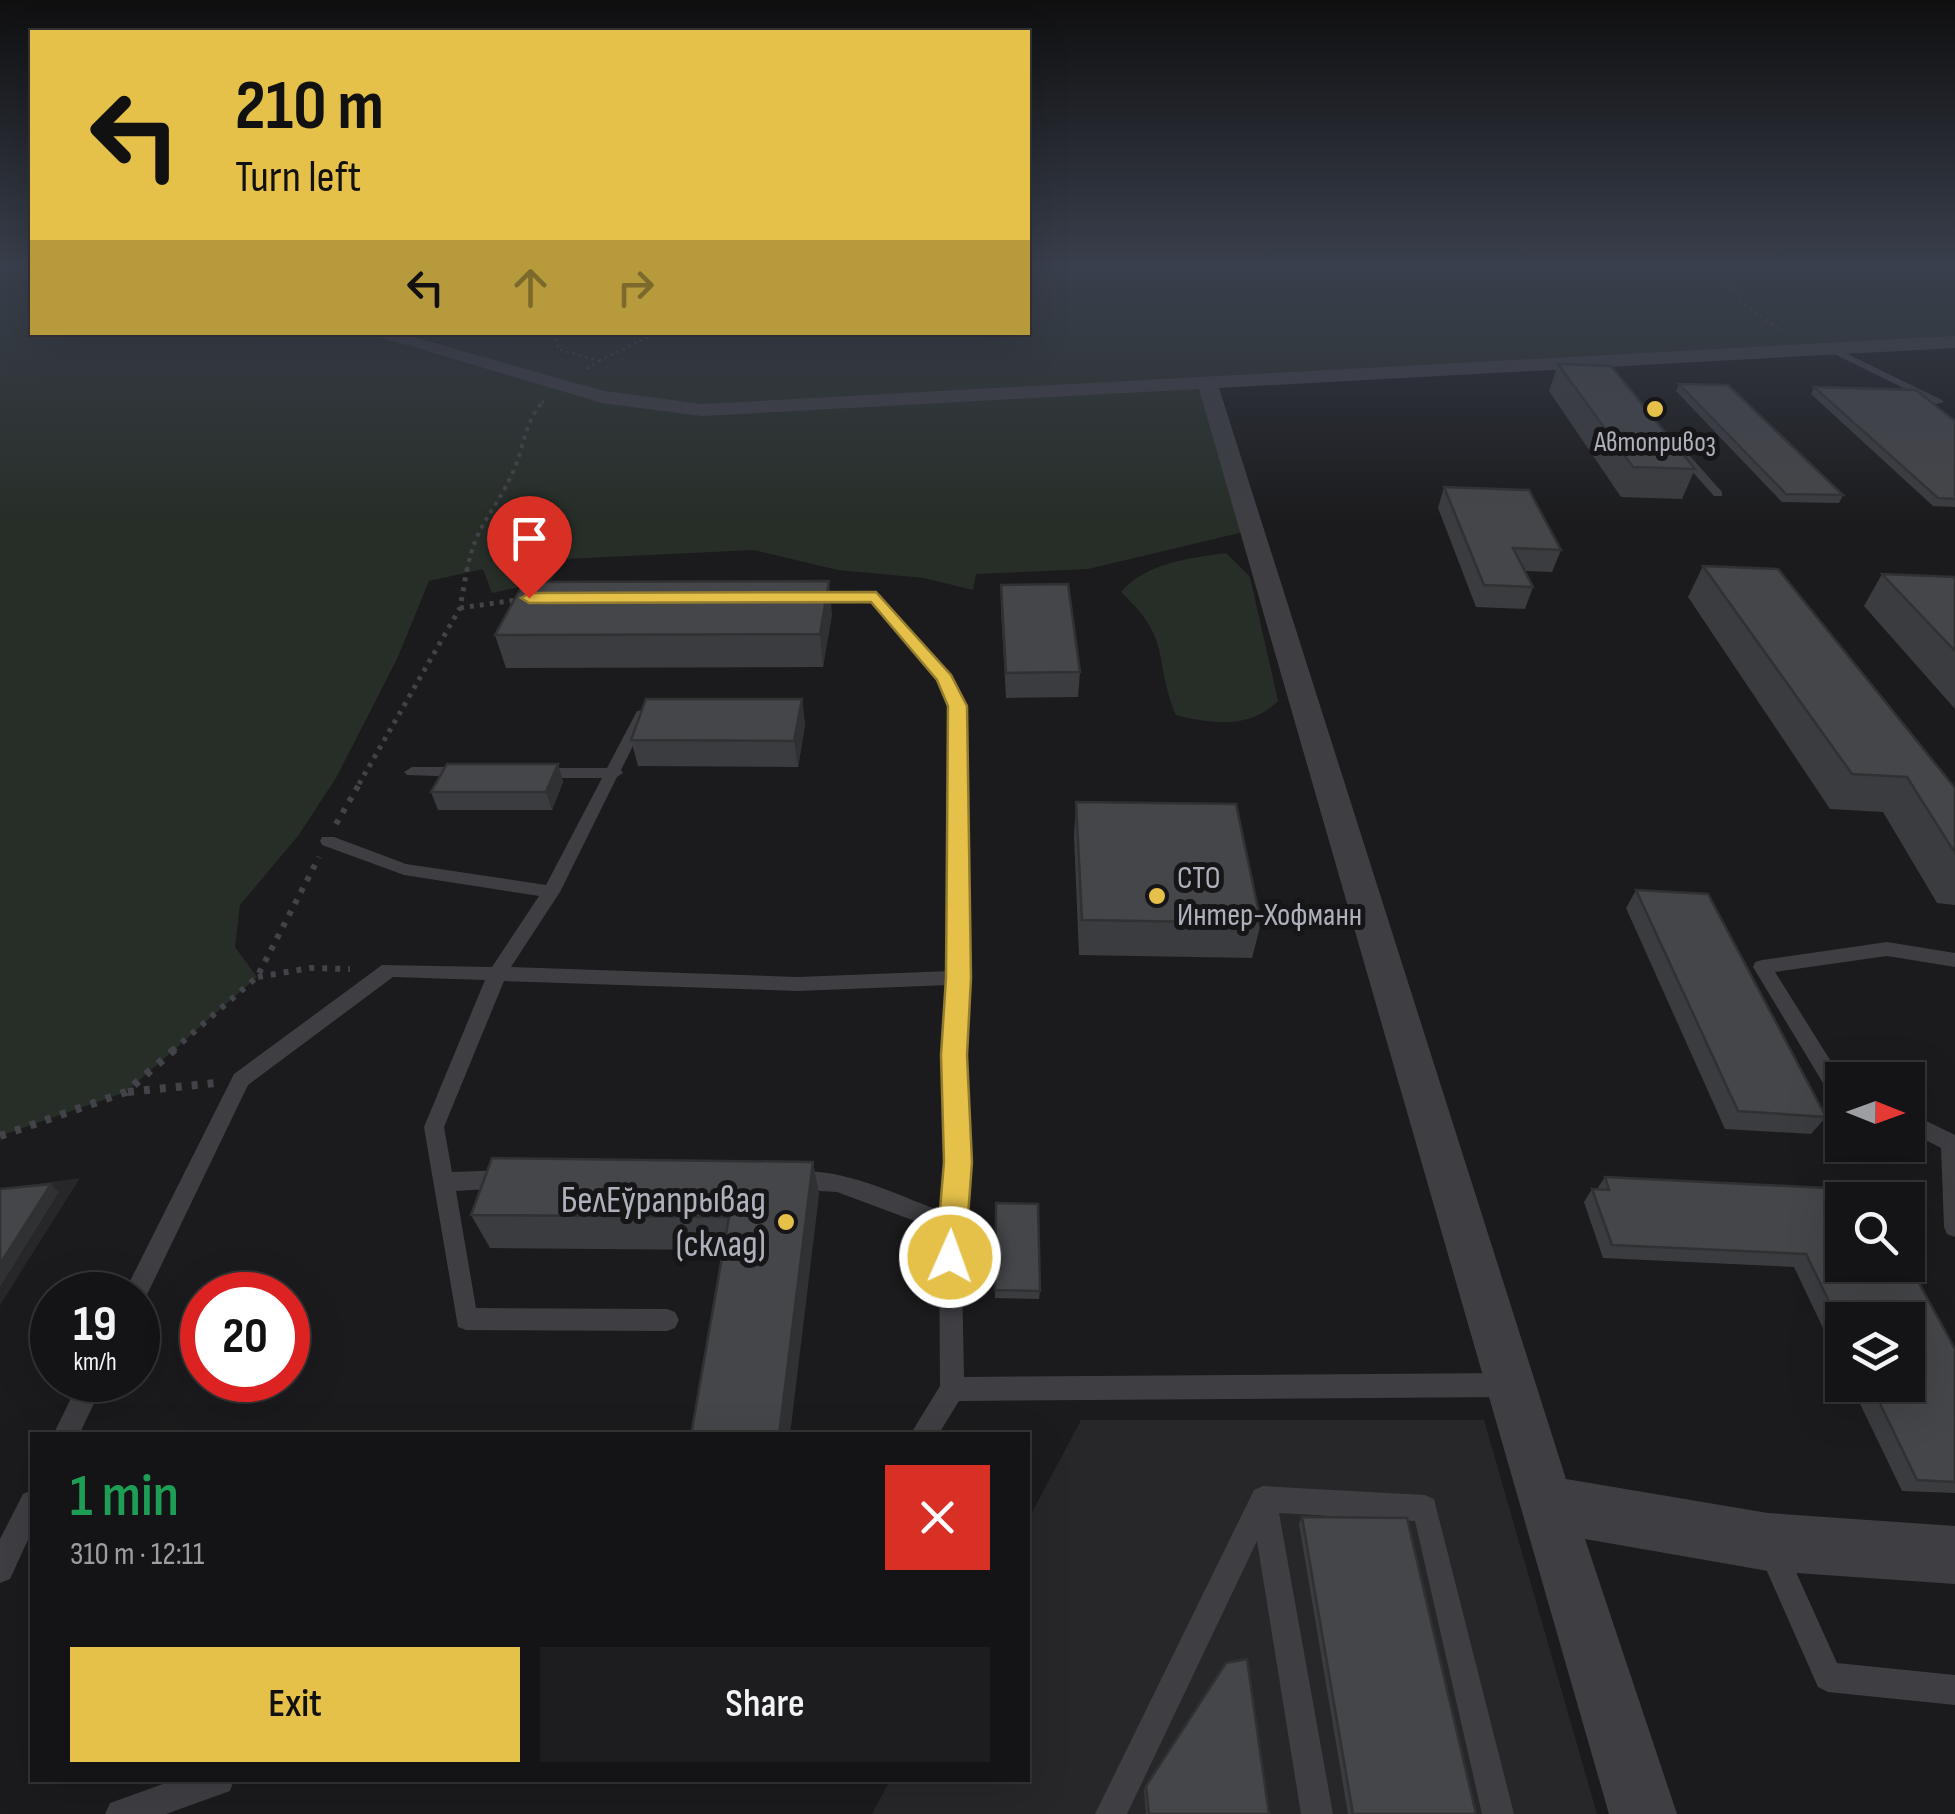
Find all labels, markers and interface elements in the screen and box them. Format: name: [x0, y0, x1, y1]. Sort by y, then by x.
text: 210 m: [235, 65, 384, 149]
icon: left: [70, 70, 200, 200]
text: Turn left: [235, 150, 361, 205]
icon: left: [398, 260, 453, 315]
icon: ahead: [503, 260, 558, 315]
icon: right: [608, 260, 663, 315]
marker: Автопривоз: [1644, 398, 1666, 420]
place label: Автопривоз: [1593, 426, 1716, 459]
pin: [487, 496, 572, 599]
icon: arrive: [502, 511, 557, 566]
place label: СТО Интер-Хофманн: [1177, 859, 1362, 935]
marker: СТО Интер-Хофманн: [1146, 885, 1168, 907]
north arrow: [1825, 1062, 1925, 1162]
map controls: [1825, 1062, 1925, 1402]
place label: БелЕўрапрывад (склад): [561, 1178, 766, 1267]
button: search: [1825, 1182, 1925, 1282]
position arrow: [898, 1205, 1002, 1309]
marker: БелЕўрапрывад (склад): [775, 1211, 797, 1233]
speed limit sign: 20: [180, 1272, 310, 1402]
text: 19: [73, 1295, 117, 1355]
button: layers: [1825, 1302, 1925, 1402]
text: km/h: [73, 1347, 117, 1378]
text: 1 min: [70, 1461, 179, 1533]
button: close: [885, 1465, 990, 1570]
text: 310 m · 12:11: [70, 1535, 204, 1574]
button: Exit: [70, 1647, 520, 1762]
button: Share: [540, 1647, 990, 1762]

